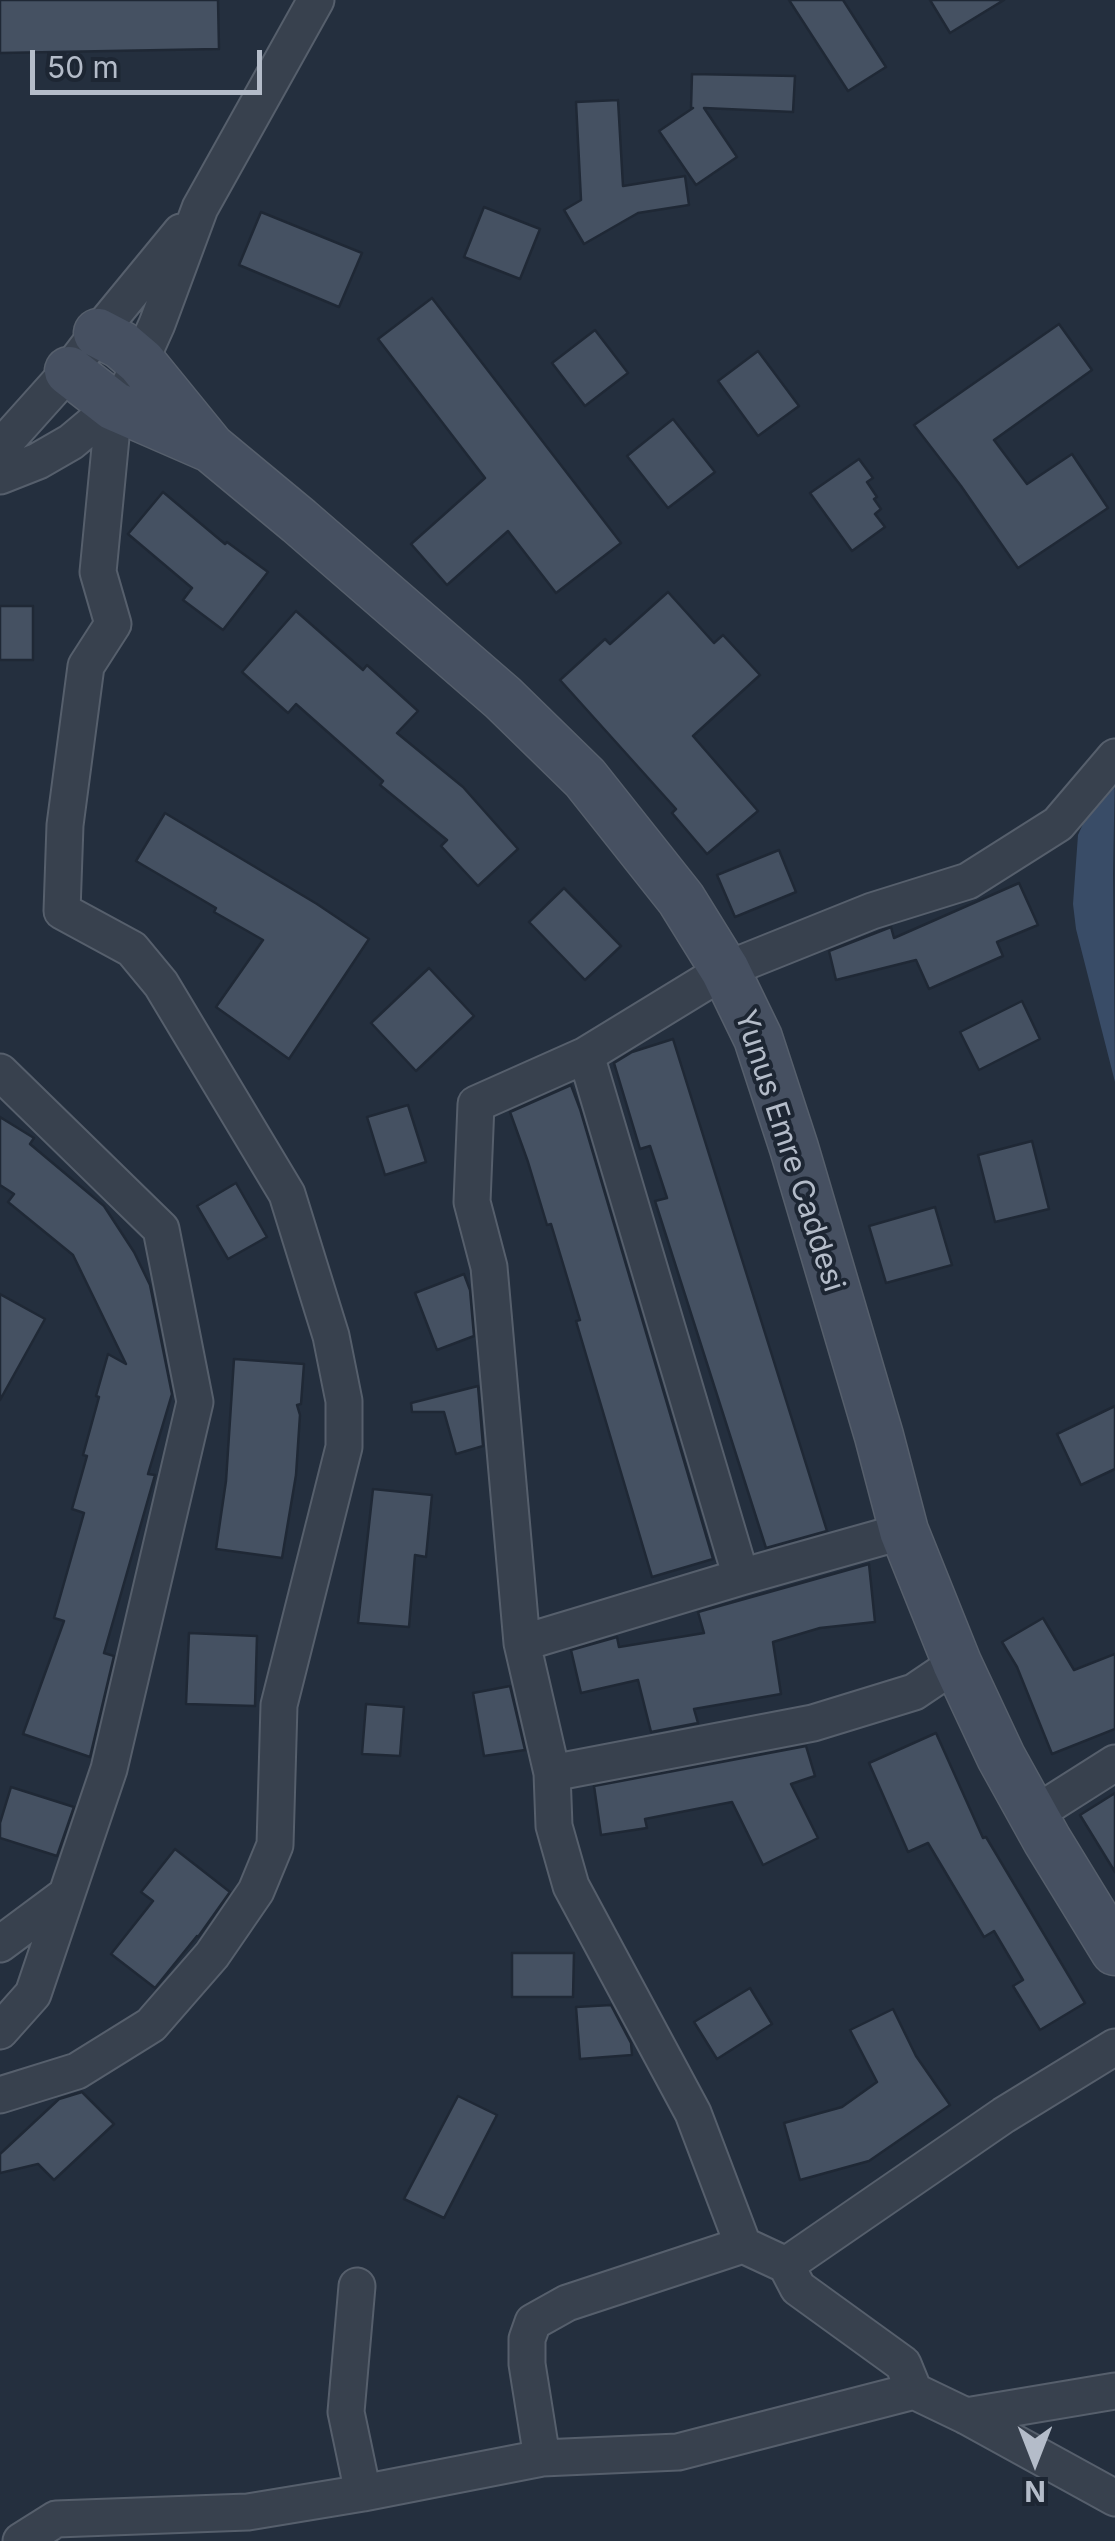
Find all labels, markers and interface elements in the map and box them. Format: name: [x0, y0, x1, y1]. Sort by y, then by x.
scale bar: [35, 30, 268, 92]
text: 50 m: [47, 49, 119, 85]
street label: Yunus Emre Caddesi: [726, 1006, 852, 1296]
north arrow: [985, 2411, 1085, 2511]
text: N: [1024, 2474, 1046, 2508]

